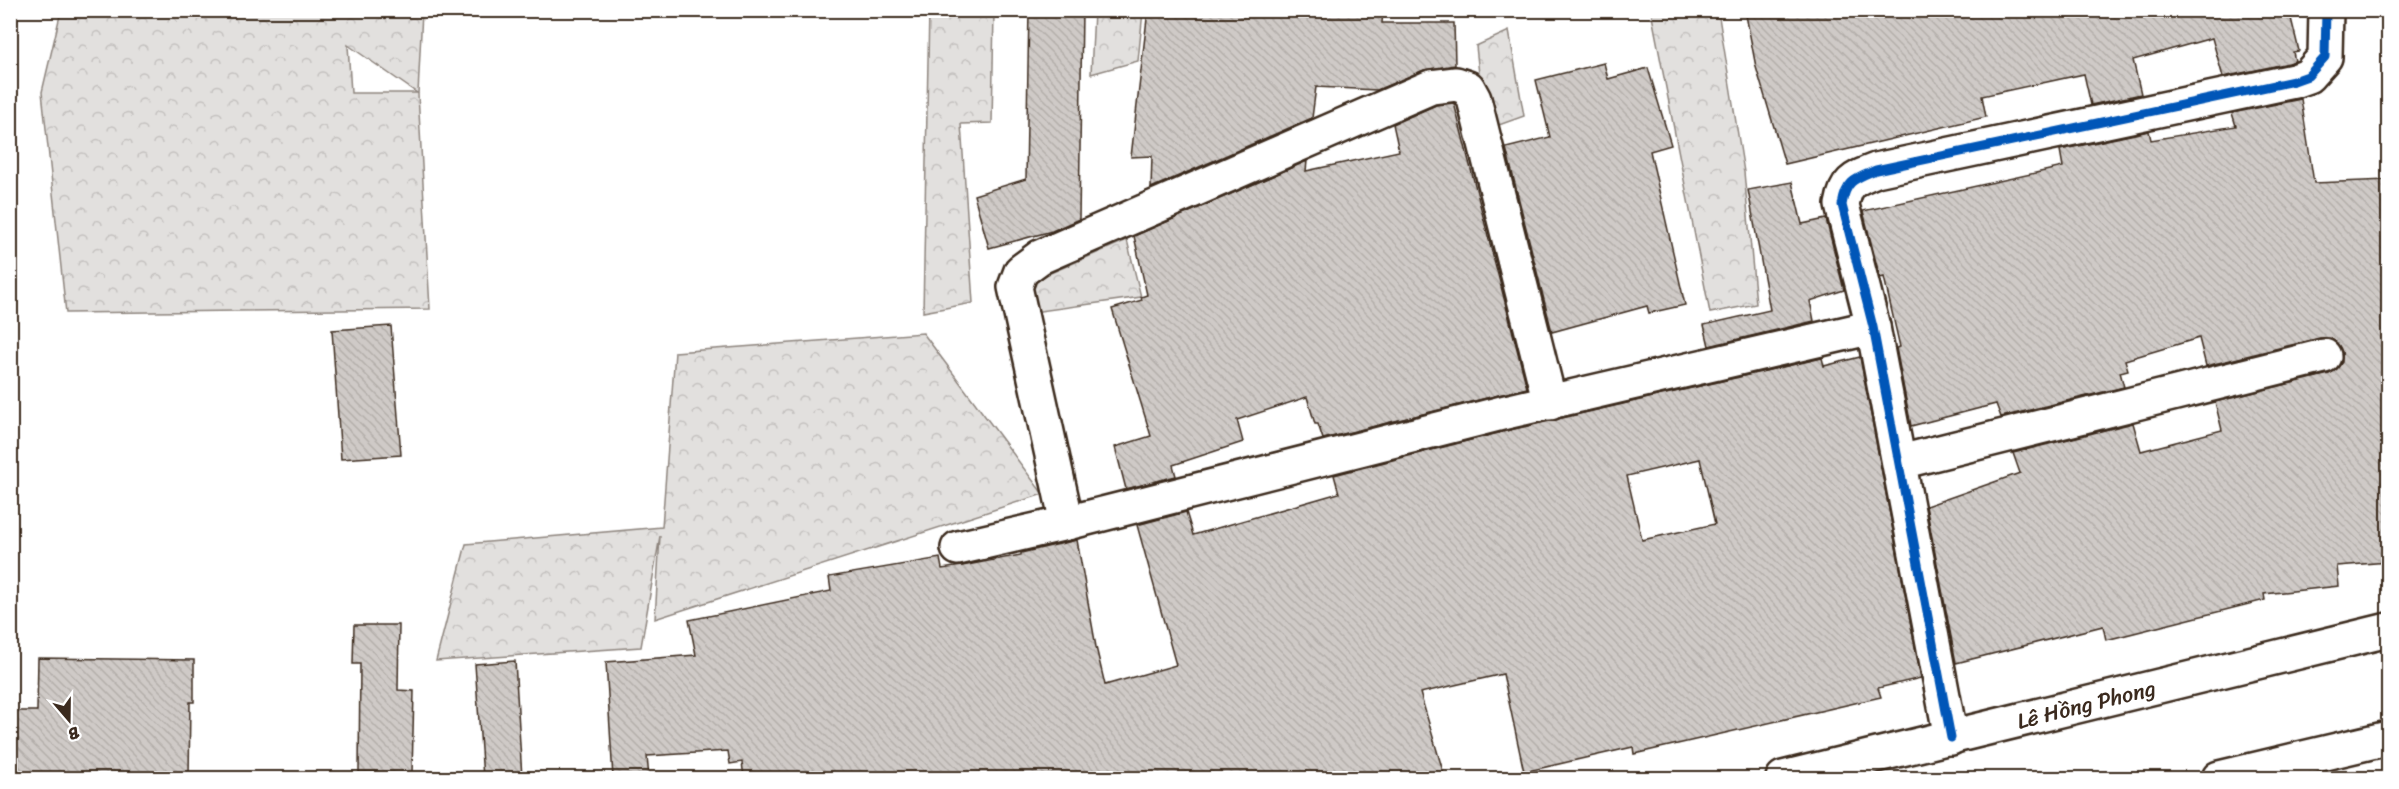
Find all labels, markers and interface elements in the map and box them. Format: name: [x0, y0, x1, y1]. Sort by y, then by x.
street label: Lê Hồng Phong: [2013, 668, 2160, 741]
north arrow: [39, 690, 99, 750]
text: B: [63, 718, 84, 749]

